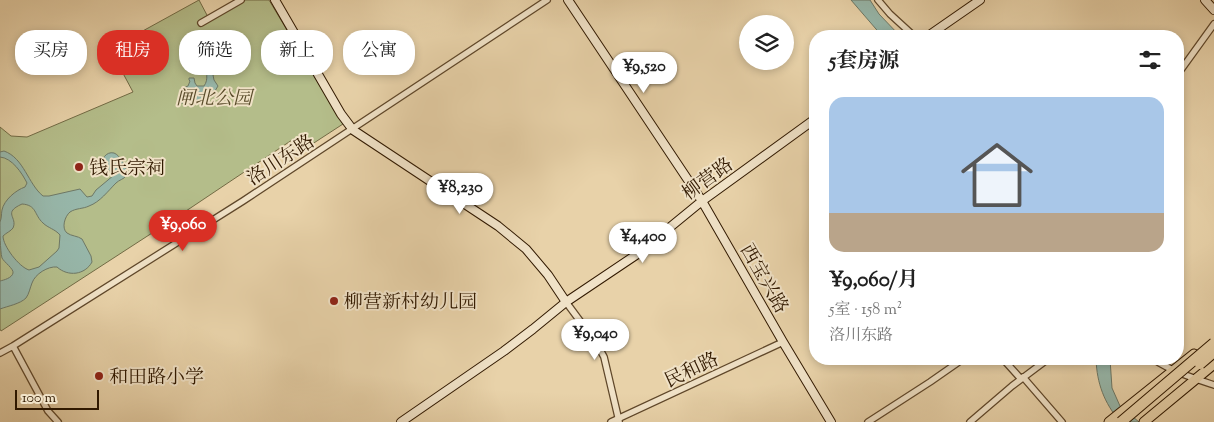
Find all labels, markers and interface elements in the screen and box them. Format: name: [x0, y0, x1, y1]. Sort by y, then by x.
map controls: [739, 15, 794, 70]
button: layers: [739, 15, 794, 70]
chip: 买房: [15, 30, 87, 75]
chip: 租房: [97, 30, 169, 75]
chip: 筛选: [179, 30, 251, 75]
chip: 新上: [261, 30, 333, 75]
chip: 公寓: [343, 30, 415, 75]
icon: filters: [1136, 46, 1164, 74]
text: 5套房源: [829, 47, 899, 77]
pin: ¥9,520: [603, 52, 685, 94]
text: ¥9,520: [622, 56, 666, 79]
park label: 闸北公园: [176, 86, 255, 113]
street label: 洛川东路: [242, 129, 321, 193]
icon: home: [952, 130, 1042, 220]
street label: 柳营路: [677, 152, 739, 208]
place label: 钱氏宗祠: [89, 156, 165, 183]
marker: 钱氏宗祠: [73, 161, 85, 173]
pin: ¥8,230: [419, 172, 501, 215]
text: ¥8,230: [437, 177, 483, 200]
pin: ¥9,060: [142, 210, 224, 252]
text: ¥9,060: [160, 214, 206, 237]
pin: ¥4,400: [602, 222, 684, 264]
text: ¥4,400: [620, 226, 666, 249]
street label: 西宝兴路: [732, 240, 794, 319]
text: ¥9,060/月: [829, 266, 919, 296]
place label: 柳营新村幼儿园: [344, 290, 477, 317]
marker: 柳营新村幼儿园: [328, 295, 340, 307]
text: 5室 · 158 m²: [829, 299, 902, 322]
pin: ¥9,040: [554, 318, 636, 361]
text: ¥9,040: [572, 323, 618, 346]
text: 洛川东路: [829, 325, 893, 348]
street label: 民和路: [661, 347, 724, 396]
place label: 和田路小学: [109, 365, 204, 392]
marker: 和田路小学: [93, 370, 105, 382]
scale bar: [15, 387, 99, 410]
text: 100 m: [22, 389, 56, 409]

